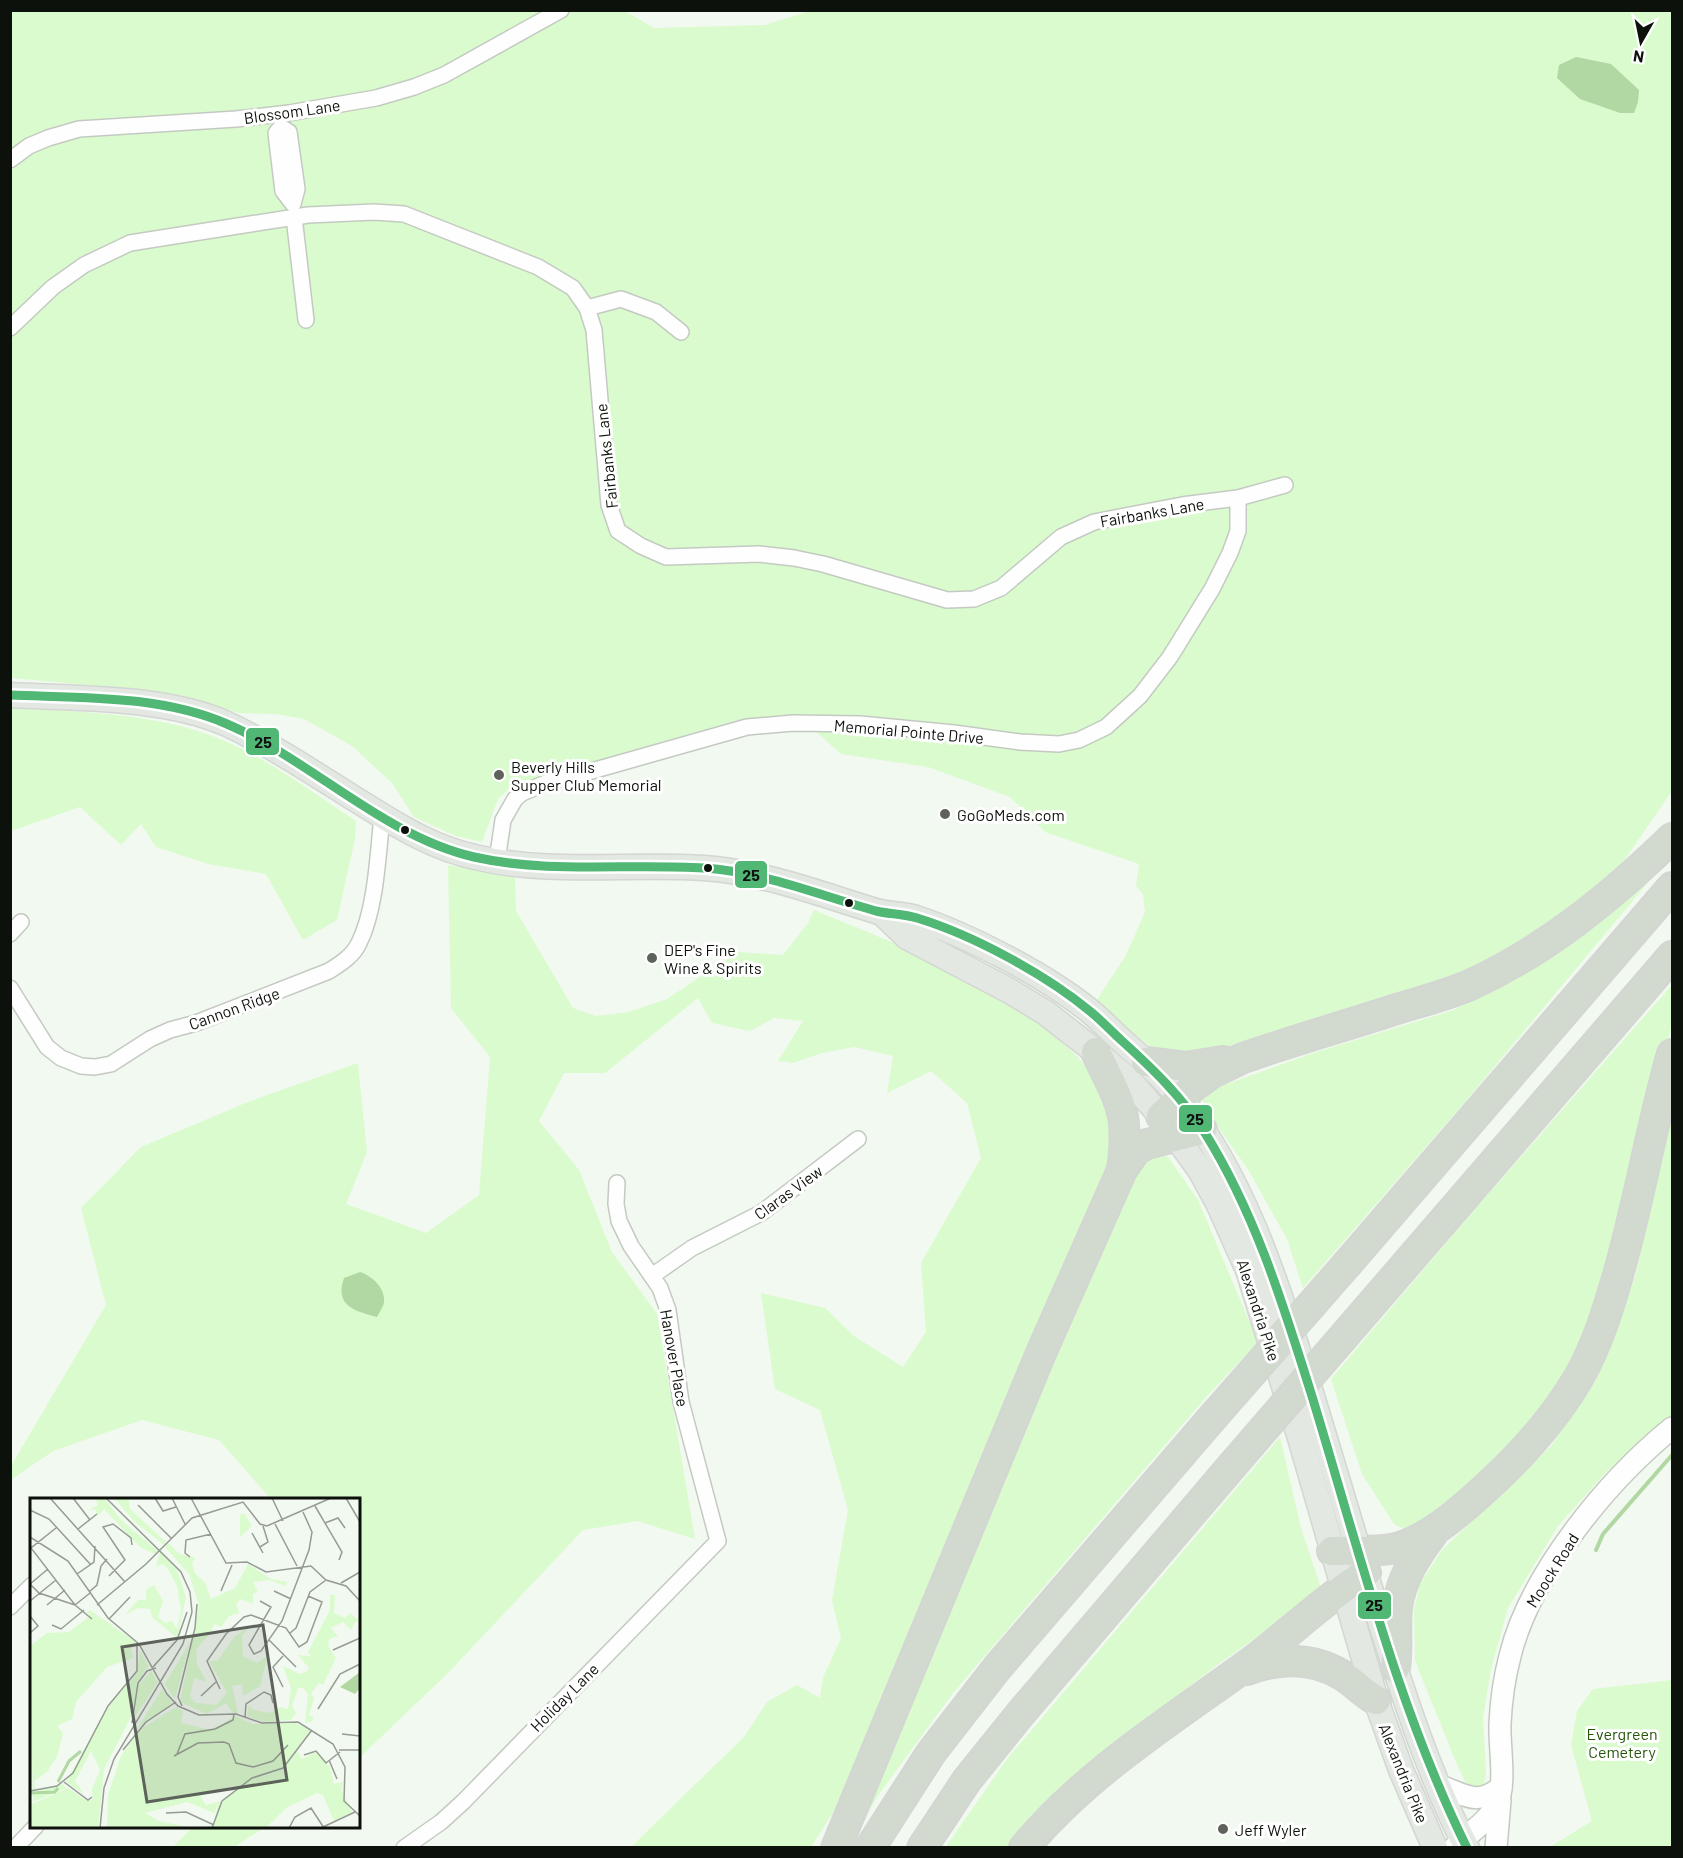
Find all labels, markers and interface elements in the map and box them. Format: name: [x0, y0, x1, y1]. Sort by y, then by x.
north arrow: [1611, 12, 1671, 72]
text: N: [1632, 47, 1645, 68]
street label: Blossom Lane: [243, 95, 341, 127]
street label: Fairbanks Lane: [591, 403, 621, 509]
street label: Fairbanks Lane: [1098, 493, 1206, 531]
street label: Memorial Pointe Drive: [833, 715, 985, 747]
line badge: 25: [245, 727, 280, 756]
text: 25: [254, 732, 272, 751]
place label: Beverly Hills Supper Club Memorial: [511, 757, 662, 794]
marker: Beverly Hills Supper Club Memorial: [492, 768, 506, 782]
place label: GoGoMeds.com: [957, 805, 1065, 824]
marker: GoGoMeds.com: [938, 807, 952, 821]
unlabelled marker: [399, 824, 411, 836]
line badge: 25: [734, 860, 768, 889]
unlabelled marker: [702, 862, 714, 874]
text: 25: [742, 865, 760, 884]
unlabelled marker: [843, 897, 855, 909]
place label: DEP's Fine Wine & Spirits: [664, 940, 762, 977]
marker: DEP's Fine Wine & Spirits: [645, 951, 659, 965]
street label: Cannon Ridge: [186, 983, 282, 1033]
line badge: 25: [1178, 1104, 1213, 1133]
text: 25: [1186, 1109, 1204, 1128]
street label: Claras View: [750, 1161, 826, 1223]
street label: Alexandria Pike: [1234, 1257, 1284, 1363]
street label: Hanover Place: [657, 1308, 693, 1408]
inset map: [30, 1498, 360, 1828]
street label: Moock Road: [1522, 1529, 1582, 1611]
line badge: 25: [1357, 1591, 1392, 1620]
text: 25: [1365, 1595, 1383, 1614]
street label: Holiday Lane: [526, 1659, 602, 1735]
street label: Alexandria Pike: [1375, 1720, 1433, 1826]
park label: Evergreen Cemetery: [1586, 1724, 1658, 1761]
place label: Jeff Wyler: [1235, 1820, 1307, 1839]
marker: Jeff Wyler: [1216, 1822, 1230, 1836]

